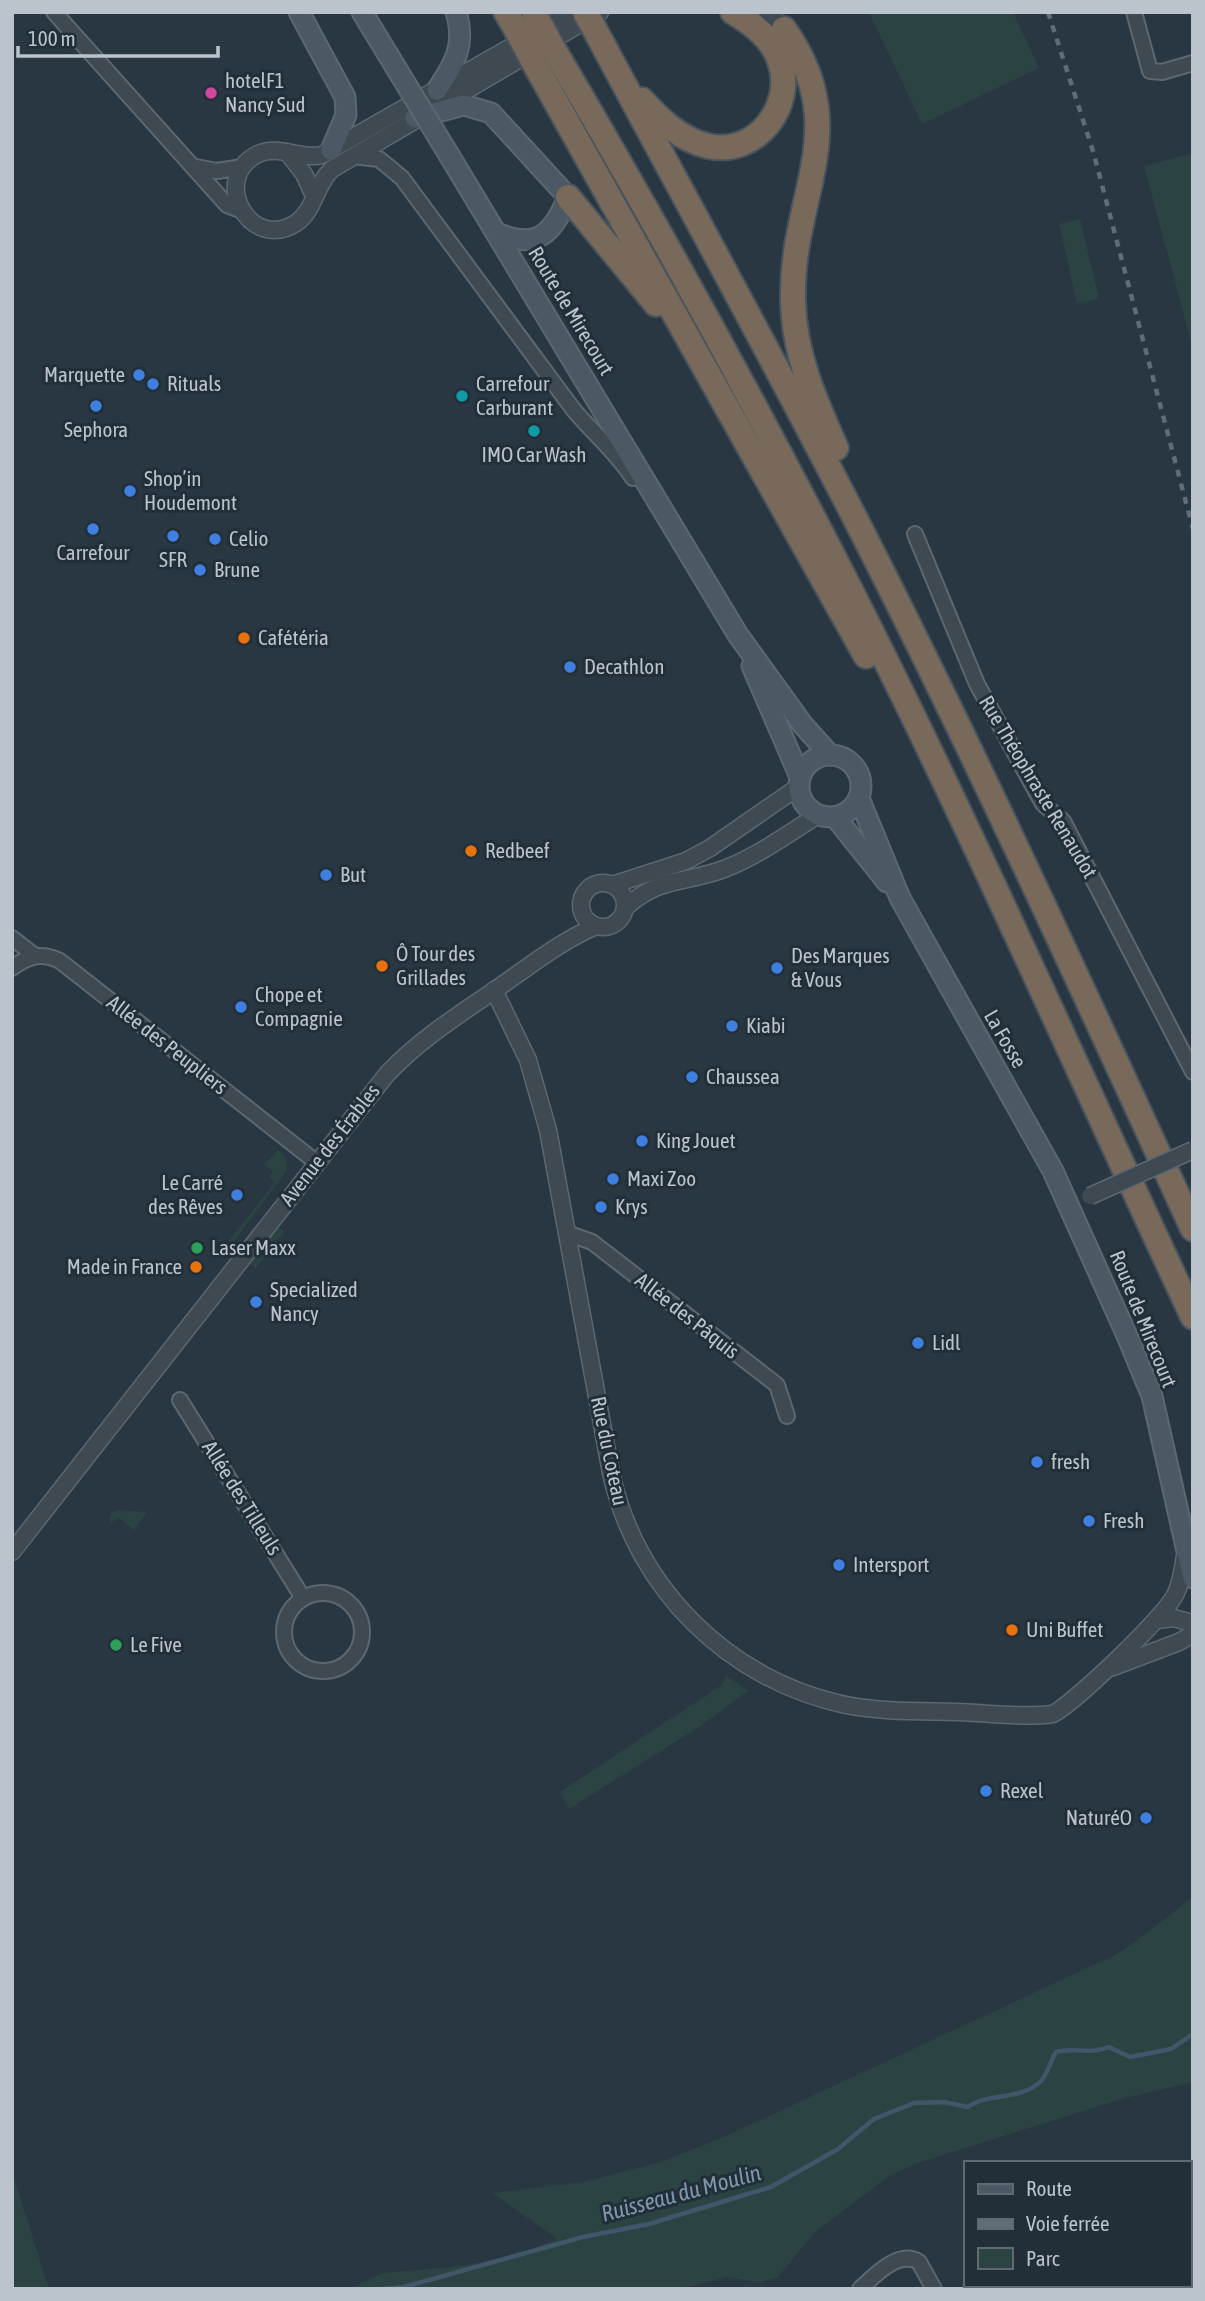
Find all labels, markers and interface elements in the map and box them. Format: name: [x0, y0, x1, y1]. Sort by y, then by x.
scale bar: [18, 14, 217, 58]
text: 100 m: [28, 26, 76, 50]
place label: hotelF1 Nancy Sud: [225, 68, 306, 116]
marker: hotelF1 Nancy Sud: [203, 85, 219, 101]
street label: Route de Mirecourt: [524, 242, 620, 379]
place label: Marquette: [44, 362, 125, 386]
marker: Marquette: [131, 367, 147, 383]
place label: Rituals: [167, 371, 221, 395]
place label: Carrefour Carburant: [476, 371, 553, 419]
marker: Rituals: [145, 376, 161, 392]
marker: Carrefour Carburant: [454, 388, 470, 404]
marker: Sephora: [88, 398, 104, 414]
place label: Sephora: [64, 417, 128, 441]
marker: IMO Car Wash: [526, 423, 542, 439]
place label: IMO Car Wash: [482, 442, 586, 466]
place label: Shop’in Houdemont: [144, 466, 237, 514]
marker: Shop’in Houdemont: [122, 483, 138, 499]
marker: Carrefour: [85, 521, 101, 537]
place label: Celio: [229, 526, 268, 550]
marker: SFR: [165, 528, 181, 544]
marker: Celio: [207, 531, 223, 547]
place label: Carrefour: [56, 540, 130, 564]
place label: SFR: [159, 547, 187, 571]
place label: Brune: [214, 557, 260, 581]
marker: Brune: [192, 562, 208, 578]
place label: Cafétéria: [258, 625, 329, 649]
marker: Cafétéria: [236, 630, 252, 646]
place label: Decathlon: [584, 654, 664, 678]
marker: Decathlon: [562, 659, 578, 675]
street label: Rue Théophraste Renaudot: [975, 691, 1103, 882]
place label: Redbeef: [485, 838, 550, 862]
marker: Redbeef: [463, 843, 479, 859]
place label: But: [340, 862, 366, 886]
marker: But: [318, 867, 334, 883]
place label: Ô Tour des Grillades: [396, 941, 475, 989]
place label: Des Marques & Vous: [791, 943, 890, 991]
marker: Ô Tour des Grillades: [374, 958, 390, 974]
marker: Des Marques & Vous: [769, 960, 785, 976]
place label: Chope et Compagnie: [255, 982, 343, 1030]
street label: Allée des Peupliers: [103, 990, 233, 1099]
marker: Chope et Compagnie: [233, 999, 249, 1015]
street label: La Fosse: [980, 1005, 1032, 1072]
place label: Kiabi: [746, 1013, 786, 1037]
marker: Kiabi: [724, 1018, 740, 1034]
place label: Chaussea: [706, 1064, 780, 1088]
marker: Chaussea: [684, 1069, 700, 1085]
street label: Avenue des Érables: [274, 1079, 384, 1210]
place label: King Jouet: [656, 1128, 736, 1152]
marker: King Jouet: [634, 1133, 650, 1149]
place label: Maxi Zoo: [627, 1166, 696, 1190]
place label: Le Carré des Rêves: [148, 1170, 223, 1218]
marker: Maxi Zoo: [605, 1171, 621, 1187]
marker: Le Carré des Rêves: [229, 1187, 245, 1203]
place label: Krys: [615, 1194, 648, 1218]
marker: Krys: [593, 1199, 609, 1215]
place label: Laser Maxx: [211, 1235, 296, 1259]
marker: Laser Maxx: [189, 1240, 205, 1256]
street label: Route de Mirecourt: [1106, 1247, 1182, 1391]
place label: Made in France: [67, 1254, 182, 1278]
marker: Made in France: [188, 1259, 204, 1275]
street label: Allée des Pâquis: [631, 1267, 744, 1363]
place label: Specialized Nancy: [270, 1277, 358, 1325]
marker: Specialized Nancy: [248, 1294, 264, 1310]
place label: Lidl: [932, 1330, 961, 1354]
marker: Lidl: [910, 1335, 926, 1351]
street label: Rue du Coteau: [587, 1394, 633, 1507]
street label: Allée des Tilleuls: [198, 1436, 287, 1559]
place label: fresh: [1051, 1449, 1090, 1473]
marker: fresh: [1029, 1454, 1045, 1470]
place label: Fresh: [1103, 1508, 1144, 1532]
marker: Fresh: [1081, 1513, 1097, 1529]
place label: Intersport: [853, 1552, 929, 1576]
marker: Intersport: [831, 1557, 847, 1573]
place label: Uni Buffet: [1026, 1617, 1103, 1641]
marker: Uni Buffet: [1004, 1622, 1020, 1638]
place label: Le Five: [130, 1632, 182, 1656]
marker: Le Five: [108, 1637, 124, 1653]
place label: Rexel: [1000, 1778, 1044, 1802]
marker: Rexel: [978, 1783, 994, 1799]
place label: NaturéO: [1066, 1805, 1132, 1829]
marker: NaturéO: [1138, 1810, 1154, 1826]
water label: Ruisseau du Moulin: [598, 2159, 764, 2227]
legend: [964, 2161, 1191, 2287]
text: Route: [1026, 2176, 1072, 2200]
text: Voie ferrée: [1026, 2211, 1109, 2235]
text: Parc: [1026, 2246, 1060, 2270]

